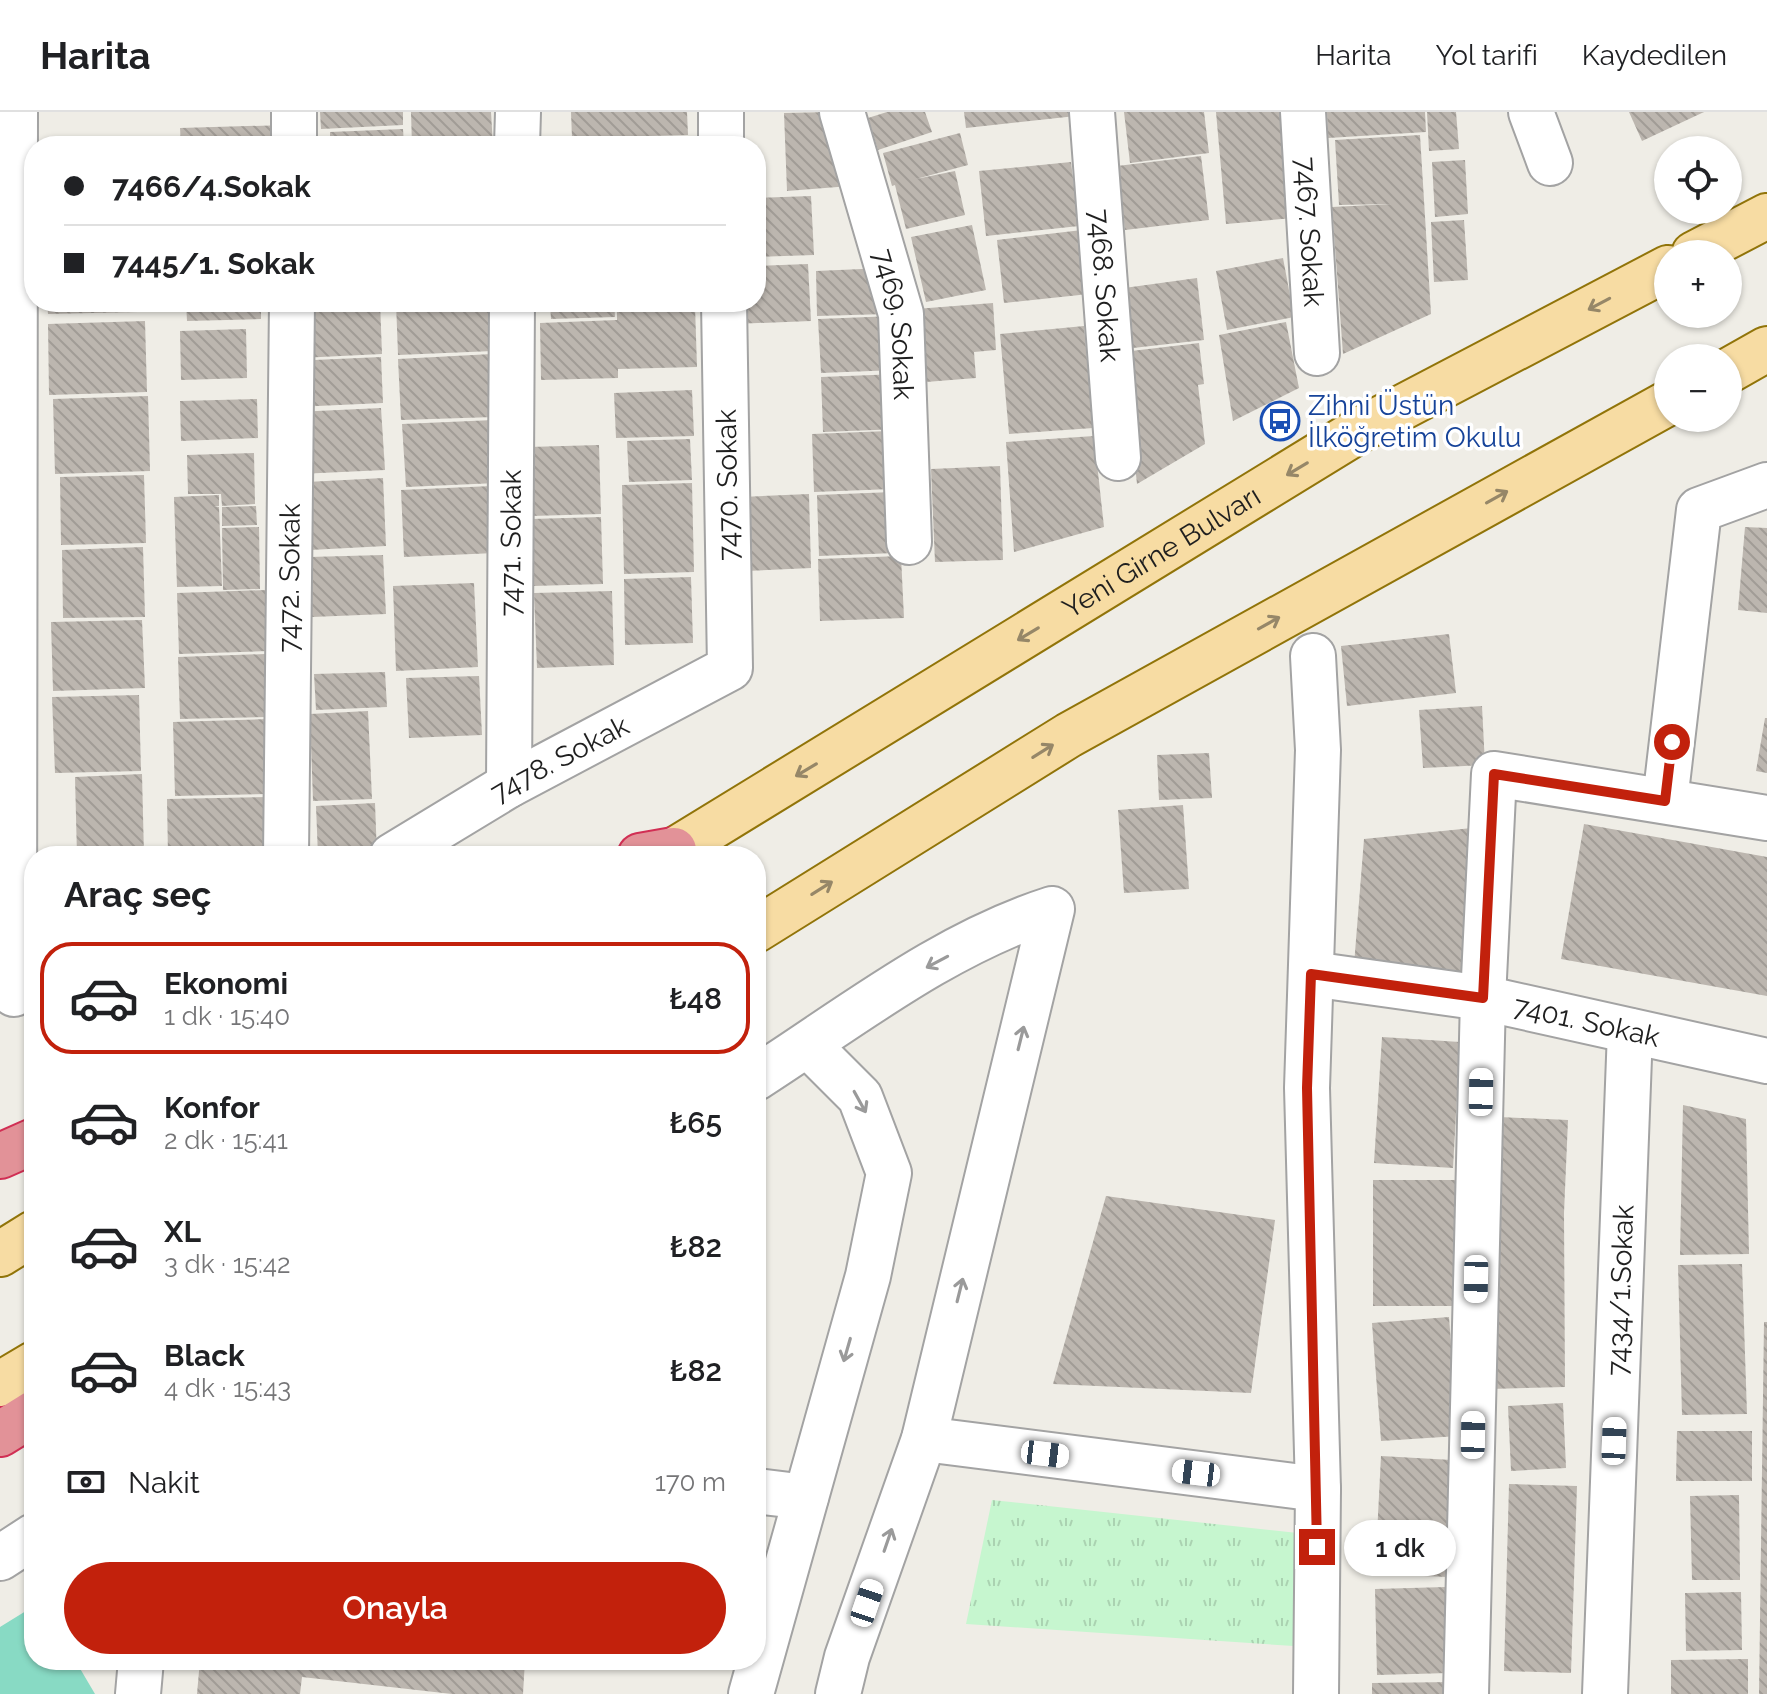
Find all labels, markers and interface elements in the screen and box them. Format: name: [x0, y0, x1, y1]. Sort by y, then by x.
text: Harita: [40, 33, 151, 78]
text: Harita: [1315, 39, 1392, 72]
text: Yol tarifi: [1436, 39, 1538, 72]
text: Kaydedilen: [1582, 39, 1727, 72]
map controls: [1654, 136, 1742, 432]
button: locate: [1654, 136, 1742, 224]
street label: 7467. Sokak: [1289, 156, 1330, 308]
text: 7466/4.Sokak: [112, 169, 311, 204]
street label: 7468. Sokak: [1082, 208, 1127, 363]
button: +: [1654, 240, 1742, 328]
street label: 7469. Sokak: [866, 245, 920, 401]
text: 7445/1. Sokak: [112, 246, 315, 281]
one-way arrow: [1588, 297, 1611, 313]
button: −: [1654, 344, 1742, 432]
place label: Zihni Üstün İlköğretim Okulu: [1308, 389, 1521, 454]
bus stop icon: Zihni Üstün İlköğretim Okulu: [1259, 400, 1301, 442]
street label: 7470. Sokak: [710, 409, 745, 561]
one-way arrow: [1286, 461, 1309, 477]
street label: 7471. Sokak: [494, 469, 528, 616]
street label: Yeni Girne Bulvarı: [1057, 479, 1266, 625]
one-way arrow: [1484, 489, 1508, 504]
street label: 7472. Sokak: [272, 503, 307, 653]
one-way arrow: [1257, 615, 1281, 630]
one-way arrow: [1017, 626, 1040, 642]
street label: 7478. Sokak: [485, 709, 634, 809]
route start: [1654, 724, 1690, 760]
one-way arrow: [1031, 742, 1054, 758]
one-way arrow: [795, 762, 818, 778]
text: Araç seç: [64, 873, 211, 915]
one-way arrow: [810, 880, 833, 896]
one-way arrow: [926, 955, 949, 971]
icon: car: [68, 962, 140, 1034]
text: Ekonomi: [164, 966, 288, 1001]
text: ₺48: [669, 981, 722, 1016]
street label: 7401. Sokak: [1510, 989, 1663, 1054]
text: 1 dk · 15:40: [164, 1001, 290, 1031]
one-way arrow: [1015, 1025, 1030, 1051]
car: [1469, 1068, 1493, 1116]
icon: car: [68, 1086, 140, 1158]
text: Konfor: [164, 1090, 260, 1125]
one-way arrow: [852, 1090, 868, 1113]
text: ₺65: [670, 1105, 722, 1140]
text: 2 dk · 15:41: [164, 1125, 288, 1155]
street label: 7434/1.Sokak: [1601, 1204, 1640, 1377]
icon: car: [68, 1210, 140, 1282]
text: XL: [164, 1214, 201, 1249]
text: ₺82: [670, 1229, 722, 1264]
text: 3 dk · 15:42: [164, 1249, 291, 1279]
car: [1464, 1255, 1488, 1303]
one-way arrow: [953, 1278, 968, 1304]
icon: car: [68, 1334, 140, 1406]
one-way arrow: [839, 1337, 854, 1363]
text: Black: [164, 1338, 245, 1373]
text: ₺82: [670, 1353, 722, 1388]
text: 4 dk · 15:43: [164, 1373, 291, 1403]
car: [1461, 1411, 1485, 1459]
car: [1601, 1417, 1627, 1465]
car: [1020, 1439, 1070, 1469]
car: [1171, 1458, 1221, 1488]
icon: cash: [64, 1460, 108, 1504]
text: Nakit: [128, 1465, 200, 1500]
text: 170 m: [655, 1467, 726, 1497]
callout: 1 dk: [1345, 1519, 1457, 1575]
one-way arrow: [882, 1528, 897, 1553]
route end: [1299, 1529, 1335, 1565]
text: 1 dk: [1375, 1533, 1425, 1563]
button: Onayla: [64, 1562, 726, 1654]
car: [848, 1576, 886, 1630]

